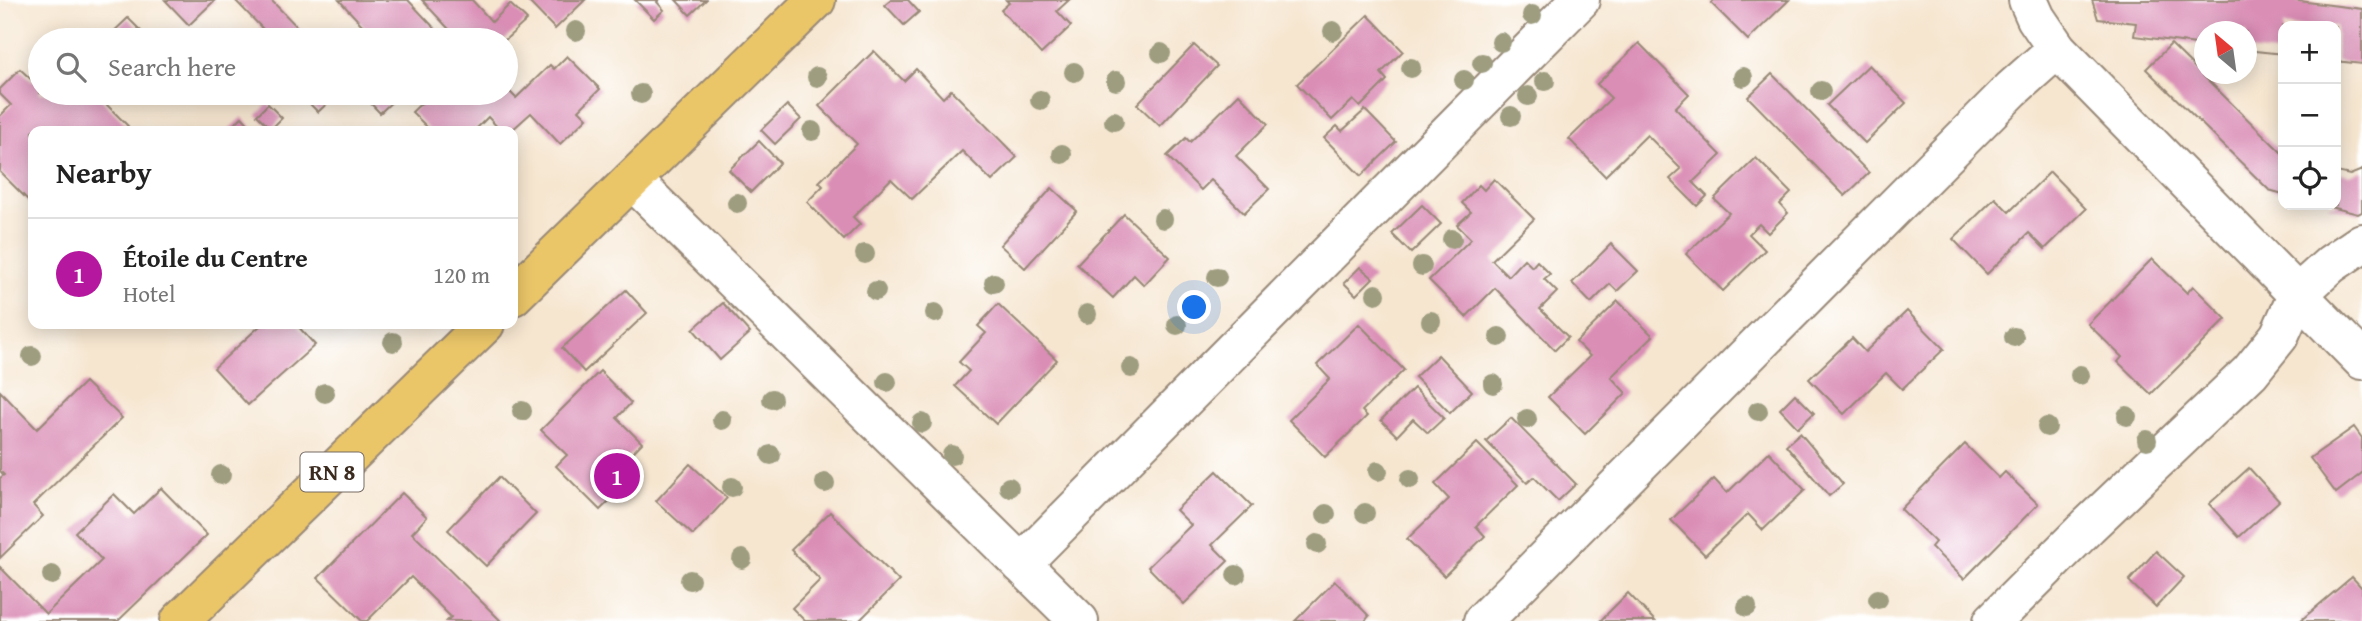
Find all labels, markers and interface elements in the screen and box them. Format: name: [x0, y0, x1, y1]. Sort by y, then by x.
north arrow: [2194, 21, 2257, 84]
map controls: [2278, 21, 2341, 210]
button: +: [2278, 21, 2341, 84]
search box: [28, 28, 518, 105]
text: Search here: [108, 47, 236, 86]
icon: search: [52, 48, 90, 86]
button: −: [2278, 84, 2341, 147]
button: locate: [2278, 147, 2341, 210]
text: Nearby: [56, 150, 152, 194]
text: Étoile du Centre: [123, 238, 308, 277]
text: 1: [73, 258, 85, 291]
text: 120 m: [433, 258, 490, 291]
text: Hotel: [123, 277, 175, 310]
your location: [1177, 290, 1211, 324]
pin: 1: [594, 450, 640, 502]
road number: RN 8: [300, 452, 364, 492]

